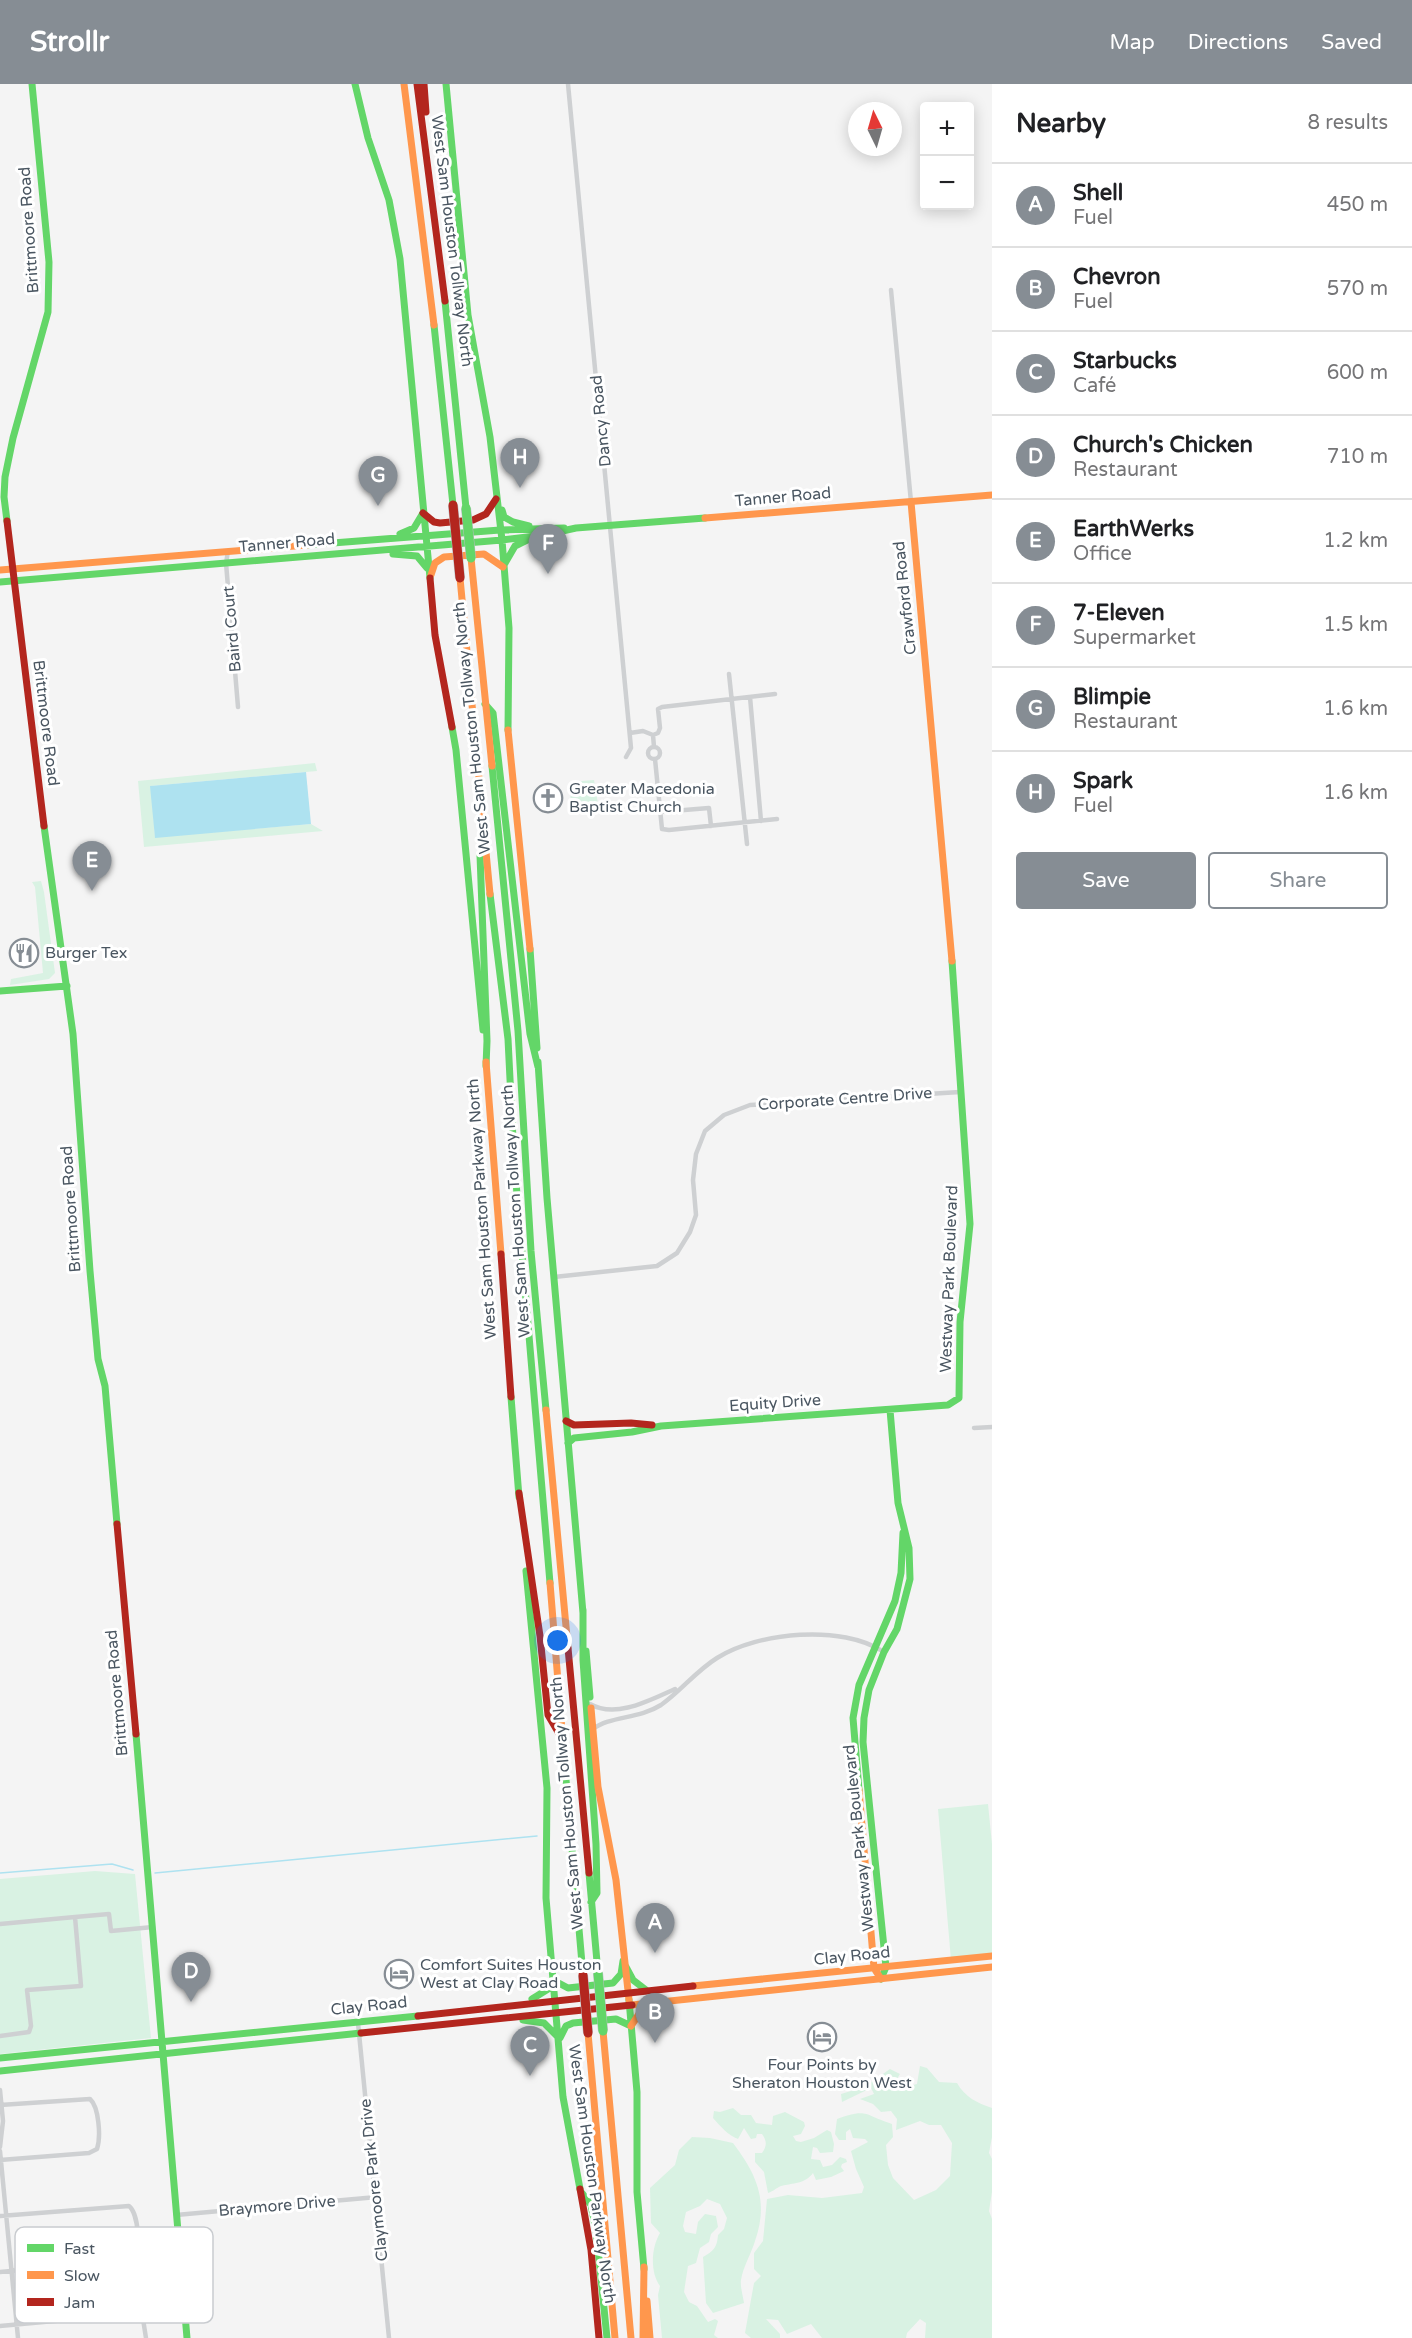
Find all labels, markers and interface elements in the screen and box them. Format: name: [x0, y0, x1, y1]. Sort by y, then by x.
text: Strollr: [30, 25, 109, 59]
text: Map: [1109, 30, 1155, 55]
text: Directions: [1188, 30, 1288, 55]
text: Saved: [1321, 30, 1382, 55]
north arrow: [848, 102, 902, 156]
map controls: [920, 102, 974, 210]
button: +: [920, 102, 974, 156]
text: Nearby: [1016, 108, 1106, 139]
text: 8 results: [1308, 111, 1388, 135]
street label: West Sam Houston Tollway North: [427, 114, 477, 368]
button: −: [920, 156, 974, 210]
street label: Brittmoore Road: [15, 166, 43, 294]
text: Shell: [1073, 180, 1123, 206]
text: A: [1028, 193, 1043, 217]
text: 450 m: [1327, 193, 1388, 217]
text: Fuel: [1073, 206, 1113, 230]
text: Chevron: [1073, 264, 1161, 290]
text: B: [1029, 277, 1042, 301]
text: 570 m: [1327, 277, 1388, 301]
text: Fuel: [1073, 290, 1113, 314]
text: Starbucks: [1073, 348, 1177, 374]
text: C: [1029, 361, 1042, 385]
text: 600 m: [1327, 361, 1388, 385]
street label: Dancy Road: [586, 374, 616, 468]
text: Café: [1073, 374, 1116, 398]
text: Church's Chicken: [1073, 432, 1253, 458]
pin: H: [500, 438, 540, 488]
text: D: [1028, 445, 1043, 469]
text: 710 m: [1327, 445, 1388, 469]
pin: G: [358, 456, 398, 506]
text: Restaurant: [1073, 458, 1178, 482]
street label: Tanner Road: [734, 483, 832, 511]
text: EarthWerks: [1073, 516, 1194, 542]
pin: F: [528, 524, 568, 574]
street label: Tanner Road: [238, 529, 336, 557]
text: E: [1029, 529, 1042, 553]
text: 1.2 km: [1323, 529, 1388, 553]
street label: Crawford Road: [889, 540, 921, 656]
text: Office: [1073, 542, 1132, 566]
street label: Baird Court: [218, 585, 246, 673]
text: 7-Eleven: [1073, 600, 1165, 626]
street label: West Sam Houston Tollway North: [449, 601, 495, 855]
text: F: [1029, 613, 1042, 637]
text: 1.5 km: [1323, 613, 1388, 637]
text: Supermarket: [1073, 626, 1196, 650]
street label: Brittmoore Road: [28, 659, 64, 787]
text: Blimpie: [1073, 684, 1151, 710]
text: G: [1028, 697, 1043, 721]
text: 1.6 km: [1323, 697, 1388, 721]
text: Restaurant: [1073, 710, 1178, 734]
text: Spark: [1073, 768, 1133, 794]
place label: Greater Macedonia Baptist Church: [569, 779, 715, 817]
text: H: [1028, 781, 1043, 805]
text: 1.6 km: [1323, 781, 1388, 805]
church icon: Greater Macedonia Baptist Church: [532, 782, 564, 814]
text: Fuel: [1073, 794, 1113, 818]
pin: E: [72, 842, 112, 891]
button: Save: [1016, 852, 1196, 909]
button: Share: [1208, 852, 1388, 909]
restaurant icon: Burger Tex: [8, 937, 40, 969]
place label: Burger Tex: [45, 943, 127, 963]
street label: West Sam Houston Parkway North: [463, 1078, 501, 1340]
street label: Corporate Centre Drive: [757, 1083, 933, 1115]
street label: West Sam Houston Tollway North: [497, 1084, 535, 1338]
street label: Brittmoore Road: [57, 1145, 85, 1273]
street label: Westway Park Boulevard: [936, 1185, 962, 1373]
street label: Equity Drive: [728, 1390, 822, 1416]
your location: [543, 1626, 572, 1655]
street label: Brittmoore Road: [102, 1629, 132, 1757]
street label: West Sam Houston Tollway North: [546, 1676, 588, 1930]
street label: Westway Park Boulevard: [839, 1744, 879, 1932]
pin: A: [636, 1904, 674, 1953]
street label: Clay Road: [813, 1942, 891, 1970]
pin: D: [172, 1952, 210, 2002]
place label: Comfort Suites Houston West at Clay Road: [420, 1955, 602, 1993]
hotel icon: Comfort Suites Houston West at Clay Road: [383, 1958, 415, 1990]
street label: Clay Road: [330, 1992, 408, 2020]
pin: B: [636, 1994, 674, 2043]
hotel icon: Four Points by Sheraton Houston West: [806, 2021, 838, 2053]
pin: C: [510, 2026, 550, 2076]
street label: West Sam Houston Parkway North: [564, 2043, 620, 2305]
place label: Four Points by Sheraton Houston West: [732, 2055, 912, 2093]
street label: Claymoore Park Drive: [356, 2098, 392, 2262]
street label: Braymore Drive: [218, 2191, 336, 2221]
legend: [15, 2227, 213, 2323]
text: Fast: [64, 2239, 95, 2259]
text: Slow: [64, 2266, 100, 2286]
text: Jam: [64, 2293, 95, 2313]

